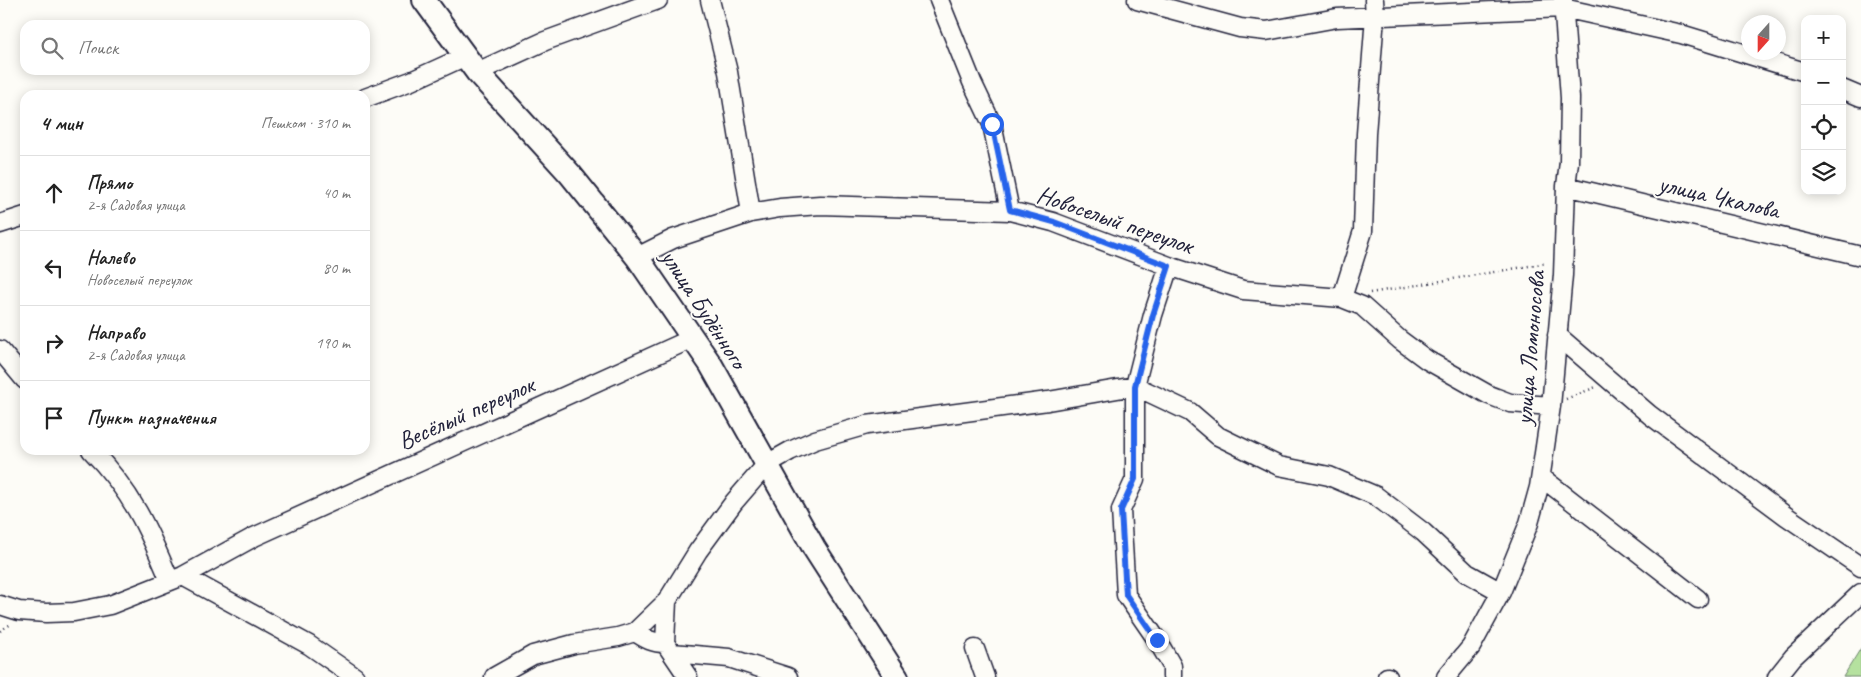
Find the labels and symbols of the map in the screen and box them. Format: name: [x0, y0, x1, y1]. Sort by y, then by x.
north arrow: [1741, 15, 1786, 60]
route start: [981, 113, 1004, 136]
street label: улица Чкалова: [1654, 167, 1785, 227]
street label: Новоселый переулок: [1033, 178, 1200, 263]
street label: улица Будённого: [652, 242, 756, 377]
street label: улица Ломоносова: [1507, 268, 1553, 428]
street label: Весёлый переулок: [393, 368, 542, 457]
route end: [1146, 629, 1169, 652]

